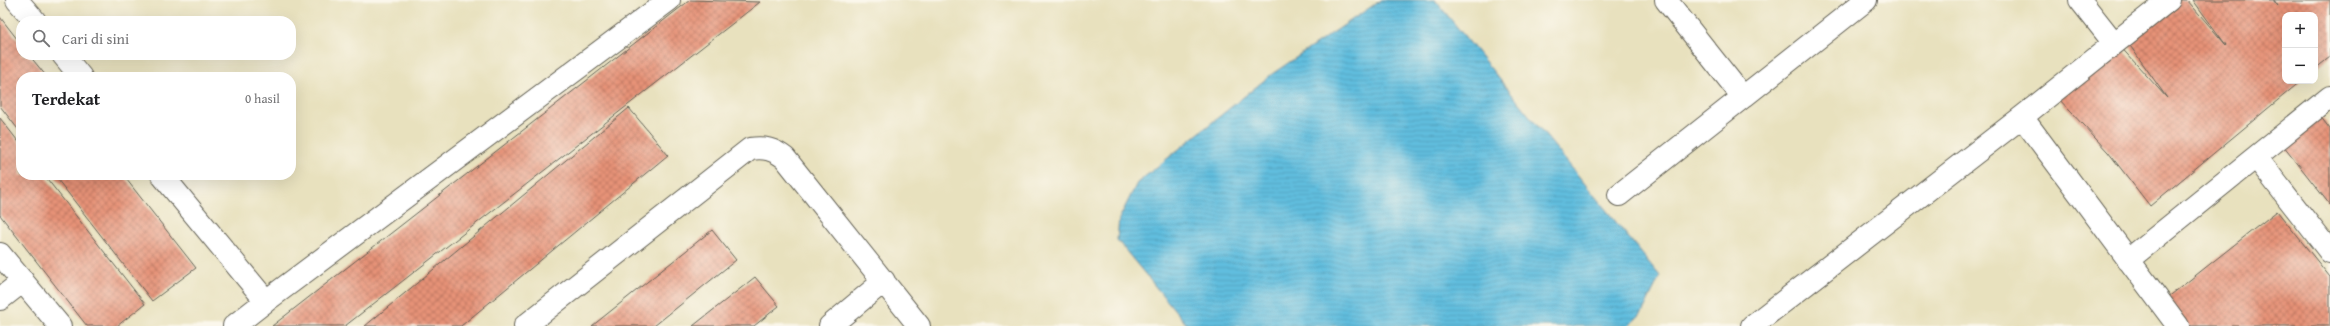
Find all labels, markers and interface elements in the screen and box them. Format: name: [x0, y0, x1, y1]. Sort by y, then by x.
map controls: [2282, 12, 2318, 84]
button: +: [2282, 12, 2318, 48]
search box: [16, 16, 296, 60]
icon: search: [30, 27, 52, 49]
text: Cari di sini: [62, 28, 129, 49]
button: −: [2282, 48, 2318, 84]
text: Terdekat: [32, 86, 100, 111]
text: 0 hasil: [245, 89, 280, 108]

